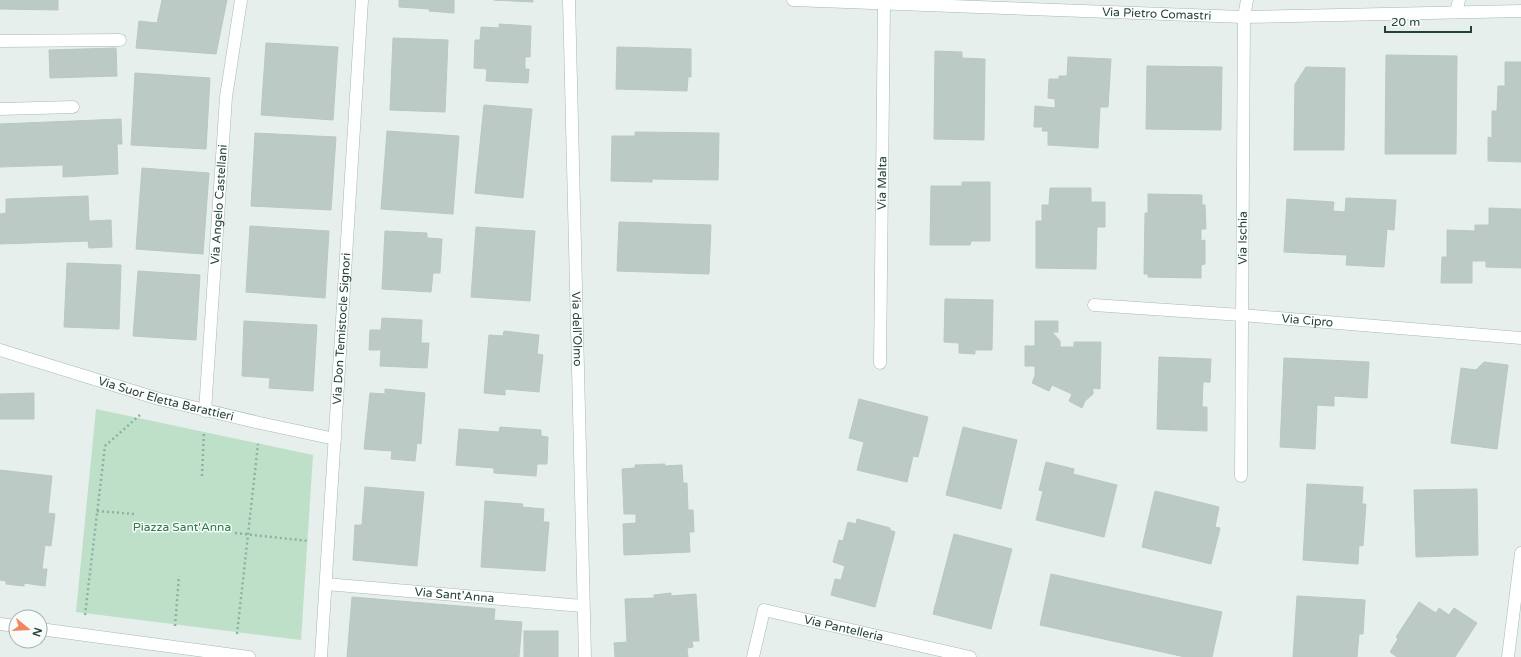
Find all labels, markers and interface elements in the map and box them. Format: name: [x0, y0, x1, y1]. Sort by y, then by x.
street label: Via Pietro Comastri: [1102, 5, 1212, 23]
scale bar: [1385, 8, 1471, 34]
text: 20 m: [1391, 15, 1420, 29]
street label: Via Angelo Castellani: [208, 144, 230, 265]
street label: Via Malta: [875, 156, 889, 210]
street label: Via Ischia: [1235, 211, 1250, 265]
street label: Via Don Temistocle Signori: [330, 252, 353, 405]
street label: Via dell'Olmo: [569, 291, 585, 367]
street label: Via Cipro: [1281, 311, 1334, 330]
street label: Via Suor Eletta Barattieri: [96, 374, 235, 424]
park label: Piazza Sant'Anna: [133, 520, 231, 534]
street label: Via Sant'Anna: [414, 585, 495, 605]
north arrow: [8, 609, 48, 649]
street label: Via Pantelleria: [803, 612, 885, 644]
text: N: [29, 626, 45, 638]

